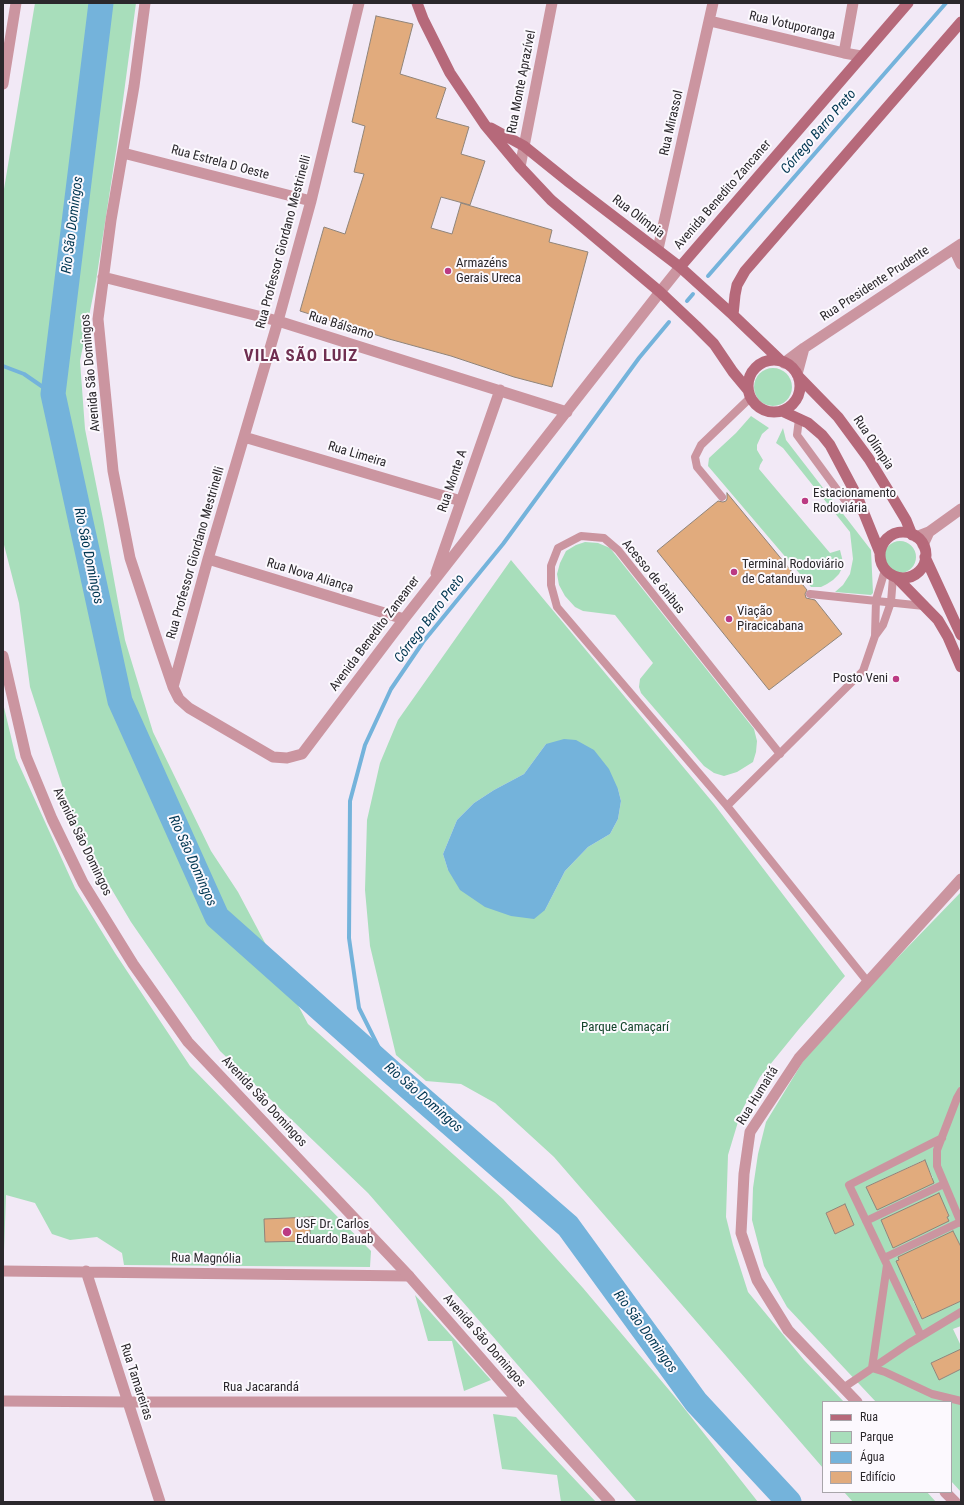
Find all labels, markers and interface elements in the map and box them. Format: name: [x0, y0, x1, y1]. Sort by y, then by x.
street label: Rua Votuporanga: [747, 9, 837, 43]
street label: Rua Monte Aprazível: [504, 29, 540, 135]
water label: Córrego Barro Preto: [778, 86, 860, 178]
street label: Rua Mirassol: [657, 89, 687, 157]
street label: Avenida Benedito Zancaner: [671, 137, 775, 253]
street label: Rua Estrela D Oeste: [169, 142, 271, 184]
street label: Rua Professor Giordano Mestrinelli: [253, 154, 315, 330]
water label: Rio São Domingos: [59, 175, 87, 275]
street label: Rua Olímpia: [609, 192, 667, 242]
street label: Rua Presidente Prudente: [818, 243, 932, 325]
place label: Armazéns Gerais Ureca: [456, 256, 521, 287]
marker: Armazéns Gerais Ureca: [443, 266, 453, 276]
street label: Rua Bálsamo: [307, 309, 375, 343]
street label: Avenida São Domingos: [78, 314, 104, 432]
district label: VILA SÃO LUIZ: [244, 347, 358, 367]
street label: Rua Olímpia: [849, 413, 897, 473]
street label: Rua Limeira: [326, 439, 388, 471]
street label: Rua Monte A: [435, 448, 471, 514]
street label: Rua Professor Giordano Mestrinelli: [164, 465, 228, 641]
place label: Estacionamento Rodoviária: [813, 486, 896, 517]
marker: Estacionamento Rodoviária: [800, 496, 810, 506]
water label: Rio São Domingos: [70, 506, 106, 606]
street label: Acesso de ônibus: [618, 537, 688, 617]
street label: Rua Nova Aliança: [265, 555, 355, 597]
place label: Terminal Rodoviário de Catanduva: [742, 557, 844, 588]
marker: Terminal Rodoviário de Catanduva: [729, 567, 739, 577]
water label: Córrego Barro Preto: [391, 571, 469, 667]
street label: Avenida Benedito Zaneaner: [327, 573, 423, 695]
place label: Viação Piracicabana: [737, 604, 804, 635]
marker: Viação Piracicabana: [724, 614, 734, 624]
place label: Posto Veni: [833, 671, 888, 687]
marker: Posto Veni: [891, 674, 901, 684]
street label: Avenida São Domingos: [49, 786, 115, 898]
water label: Rio São Domingos: [164, 813, 220, 909]
park label: Parque Camaçarí: [581, 1020, 669, 1036]
street label: Avenida São Domingos: [218, 1054, 310, 1150]
water label: Rio São Domingos: [380, 1059, 466, 1137]
street label: Rua Humaitá: [734, 1064, 782, 1128]
place label: USF Dr. Carlos Eduardo Bauab: [296, 1217, 373, 1248]
marker: USF Dr. Carlos Eduardo Bauab: [281, 1226, 293, 1238]
street label: Rua Magnólia: [171, 1251, 241, 1267]
water label: Rio São Domingos: [609, 1287, 681, 1377]
street label: Avenida São Domingos: [439, 1291, 529, 1391]
street label: Rua Tamareiras: [116, 1342, 156, 1422]
street label: Rua Jacarandá: [223, 1380, 299, 1396]
legend: [822, 1401, 952, 1493]
text: Rua: [860, 1410, 878, 1424]
text: Parque: [860, 1430, 893, 1444]
text: Água: [860, 1450, 884, 1464]
text: Edifício: [860, 1470, 896, 1484]

